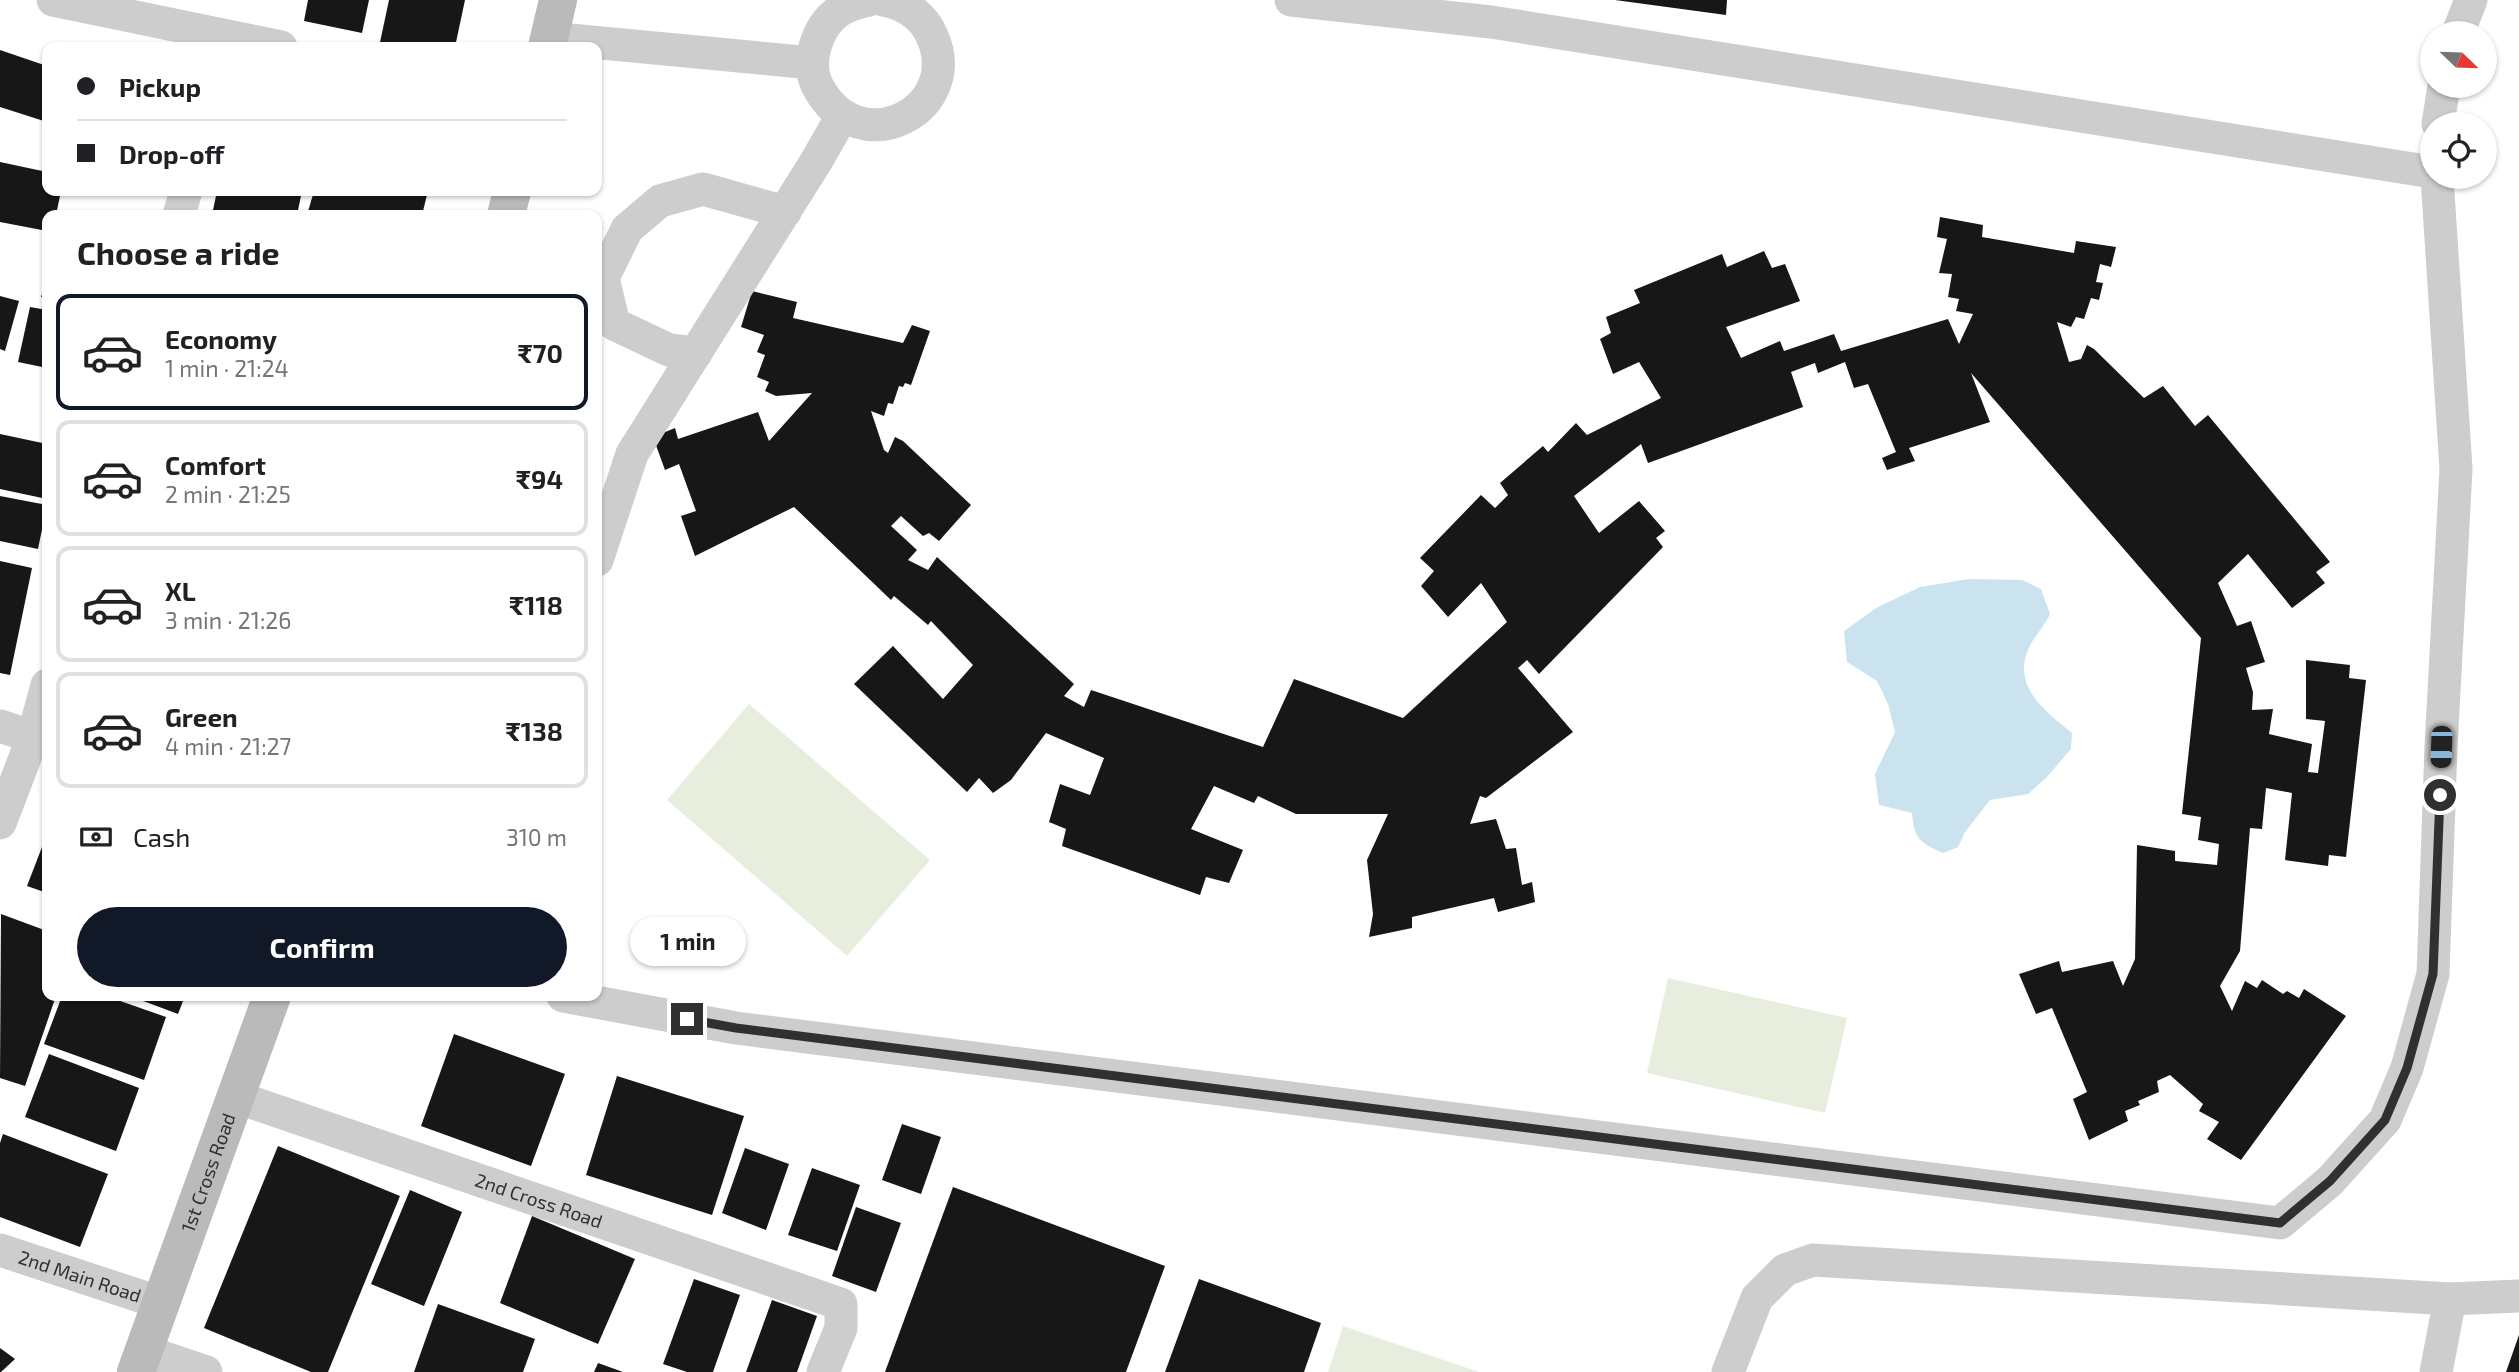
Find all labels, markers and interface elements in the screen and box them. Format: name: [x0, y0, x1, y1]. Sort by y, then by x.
north arrow: [2420, 21, 2497, 98]
map controls: [2420, 21, 2497, 189]
text: Pickup: [119, 71, 201, 102]
button: locate: [2420, 112, 2497, 189]
text: Drop-off: [119, 138, 224, 169]
text: Choose a ride: [77, 233, 280, 271]
icon: car: [81, 321, 144, 384]
text: Economy: [165, 323, 277, 354]
text: ₹70: [517, 337, 563, 368]
text: 1 min · 21:24: [165, 354, 289, 382]
icon: car: [81, 447, 144, 510]
text: Comfort: [165, 449, 266, 480]
text: ₹94: [516, 463, 563, 494]
text: 2 min · 21:25: [165, 480, 291, 508]
icon: car: [81, 573, 144, 636]
text: XL: [165, 575, 196, 606]
text: ₹118: [509, 589, 563, 620]
text: 3 min · 21:26: [165, 606, 291, 634]
icon: car: [81, 699, 144, 762]
text: Green: [165, 701, 238, 732]
text: ₹138: [505, 715, 563, 746]
car: [2430, 726, 2453, 768]
text: 4 min · 21:27: [165, 732, 291, 760]
route start: [2424, 779, 2456, 811]
icon: cash: [77, 818, 115, 856]
text: Cash: [133, 821, 190, 852]
text: 310 m: [506, 823, 567, 851]
button: Confirm: [77, 907, 567, 987]
callout: 1 min: [629, 918, 745, 967]
text: 1 min: [660, 927, 716, 955]
route end: [671, 1003, 703, 1035]
street label: 1st Cross Road: [176, 1110, 240, 1235]
street label: 2nd Cross Road: [472, 1168, 606, 1233]
street label: 2nd Main Road: [16, 1245, 144, 1307]

